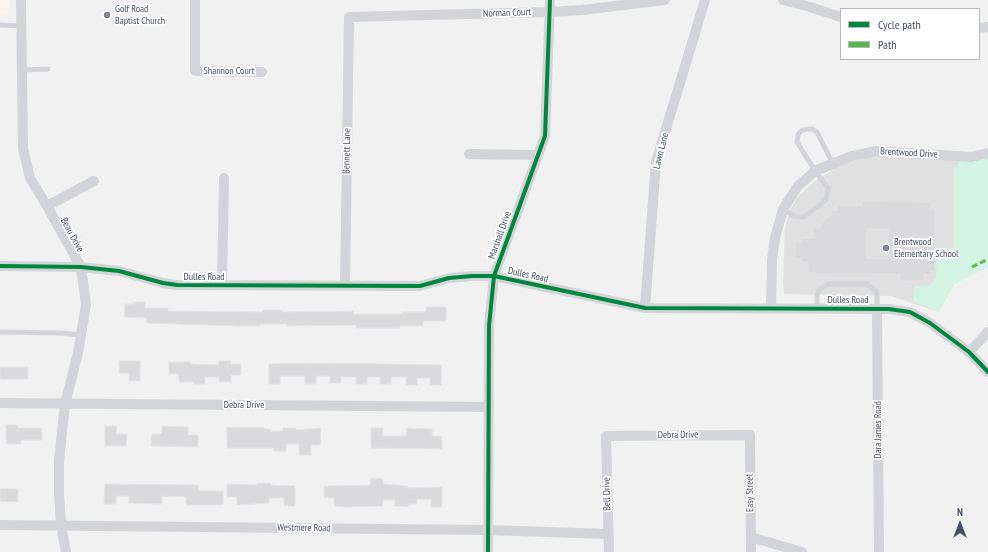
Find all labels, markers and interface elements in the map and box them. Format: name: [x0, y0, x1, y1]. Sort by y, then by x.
place label: Golf Road Baptist Church: [115, 3, 165, 26]
street label: Norman Court: [483, 6, 531, 20]
legend: [840, 8, 980, 60]
marker: Golf Road Baptist Church: [102, 10, 112, 20]
text: Cycle path: [878, 17, 921, 32]
text: Path: [878, 37, 896, 52]
street label: Shannon Court: [204, 65, 254, 77]
street label: Bennett Lane: [341, 128, 353, 174]
street label: Lawn Lane: [651, 132, 671, 170]
street label: Brentwood Drive: [880, 145, 938, 161]
street label: Marshall Drive: [486, 210, 514, 260]
street label: Beau Drive: [58, 216, 86, 254]
place label: Brentwood Elementary School: [894, 236, 958, 260]
marker: Brentwood Elementary School: [881, 243, 891, 253]
street label: Dulles Road: [507, 265, 549, 285]
street label: Dulles Road: [184, 271, 224, 283]
street label: Dulles Road: [828, 294, 868, 306]
street label: Debra Drive: [224, 399, 264, 411]
street label: Dara James Road: [872, 401, 884, 459]
street label: Debra Drive: [658, 429, 698, 441]
street label: Easy Street: [744, 474, 756, 512]
street label: Bell Drive: [601, 477, 613, 511]
north arrow: [940, 504, 980, 544]
text: N: [957, 505, 963, 519]
street label: Westmere Road: [277, 522, 331, 534]

